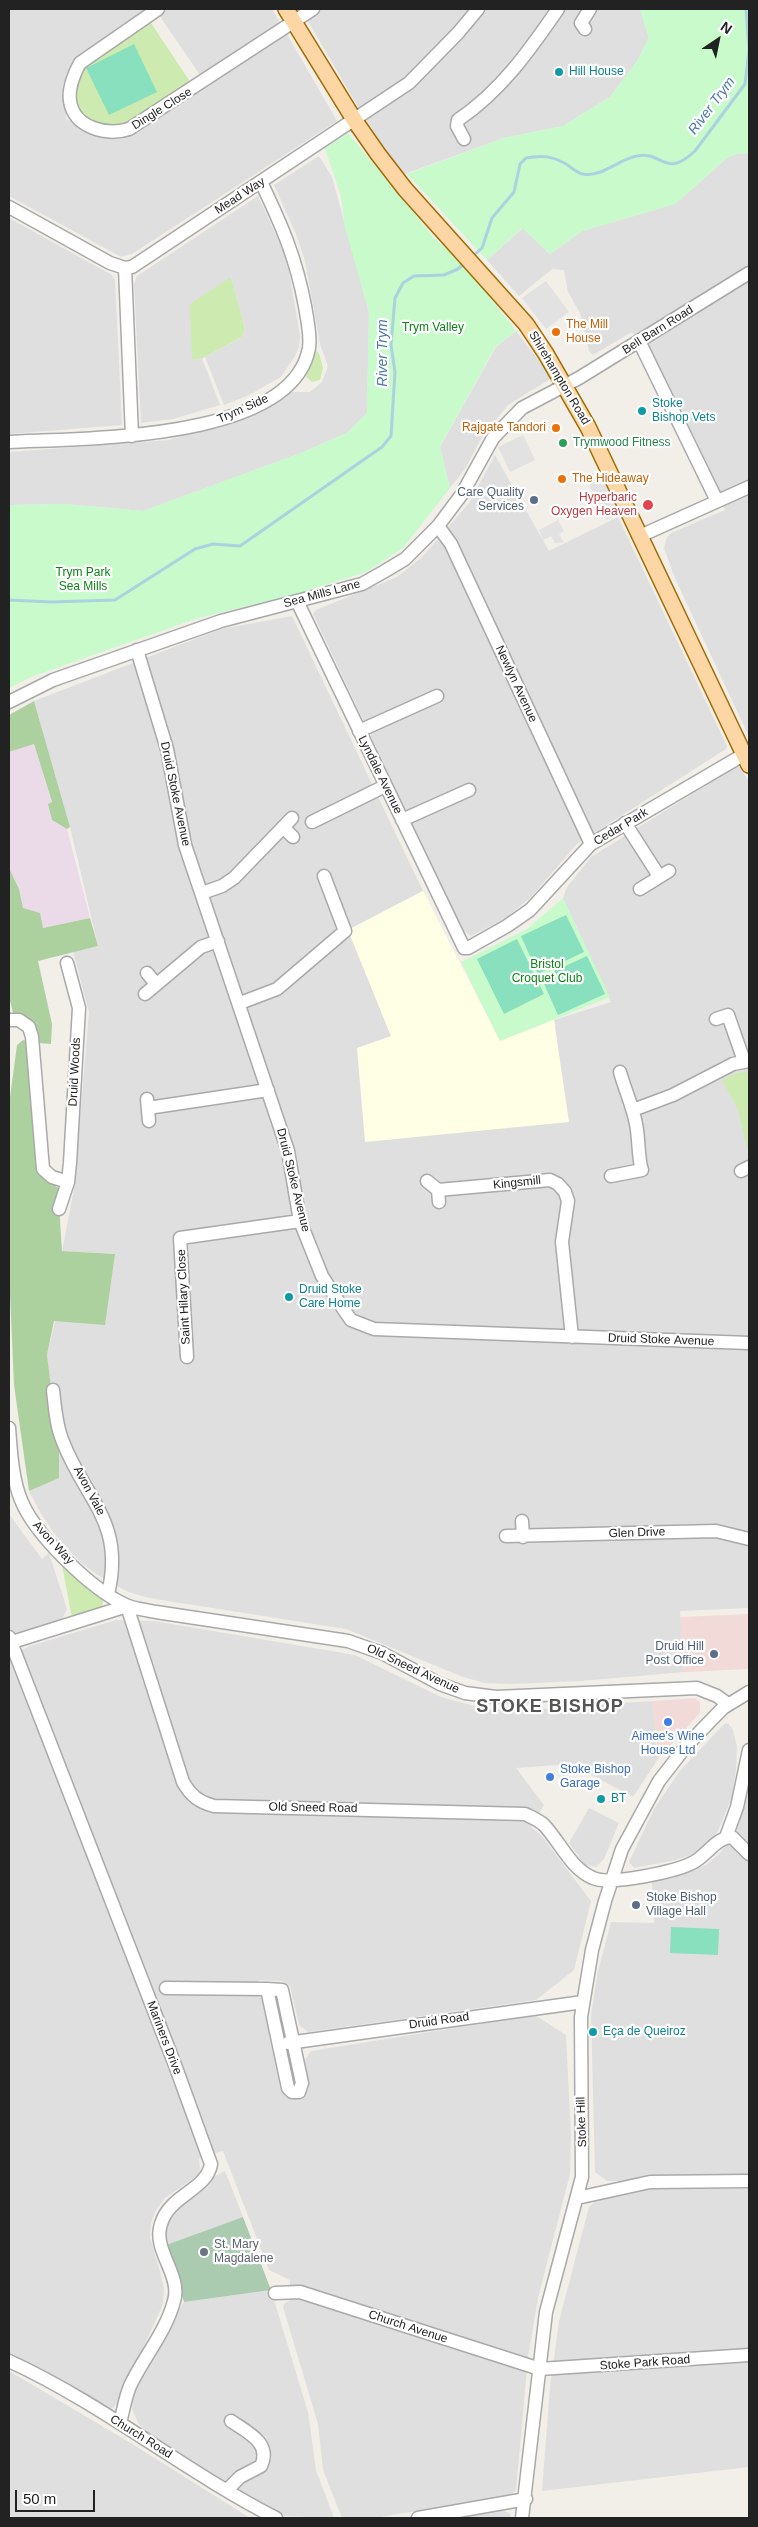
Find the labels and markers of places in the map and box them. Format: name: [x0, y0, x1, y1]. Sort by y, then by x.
place label: Hill House: [569, 65, 624, 79]
marker: Hill House: [553, 66, 565, 78]
place label: The Mill House: [566, 318, 608, 346]
marker: The Mill House: [550, 326, 562, 338]
place label: Stoke Bishop Vets: [652, 397, 715, 425]
marker: Stoke Bishop Vets: [636, 405, 648, 417]
place label: Rajgate Tandori: [462, 421, 546, 435]
marker: Rajgate Tandori: [550, 422, 562, 434]
place label: Trymwood Fitness: [573, 436, 671, 450]
marker: Trymwood Fitness: [557, 437, 569, 449]
place label: The Hideaway: [572, 472, 649, 486]
marker: The Hideaway: [556, 473, 568, 485]
place label: Care Quality Services: [457, 486, 524, 514]
place label: Hyperbaric Oxygen Heaven: [551, 491, 637, 519]
marker: Care Quality Services: [528, 494, 540, 506]
marker: Hyperbaric Oxygen Heaven: [641, 498, 655, 512]
place label: Druid Stoke Care Home: [299, 1283, 362, 1311]
marker: Druid Stoke Care Home: [283, 1291, 295, 1303]
place label: Druid Hill Post Office: [646, 1640, 704, 1668]
marker: Druid Hill Post Office: [708, 1648, 720, 1660]
marker: Aimee's Wine House Ltd: [662, 1716, 674, 1728]
place label: Aimee's Wine House Ltd: [632, 1730, 704, 1758]
place label: Stoke Bishop Garage: [560, 1763, 631, 1791]
marker: Stoke Bishop Garage: [544, 1771, 556, 1783]
place label: BT: [611, 1792, 626, 1806]
marker: BT: [595, 1793, 607, 1805]
place label: Stoke Bishop Village Hall: [646, 1891, 717, 1919]
marker: Stoke Bishop Village Hall: [630, 1899, 642, 1911]
place label: Eça de Queiroz: [603, 2025, 686, 2039]
marker: Eça de Queiroz: [587, 2026, 599, 2038]
place label: St. Mary Magdalene: [214, 2238, 273, 2266]
marker: St. Mary Magdalene: [198, 2246, 210, 2258]

